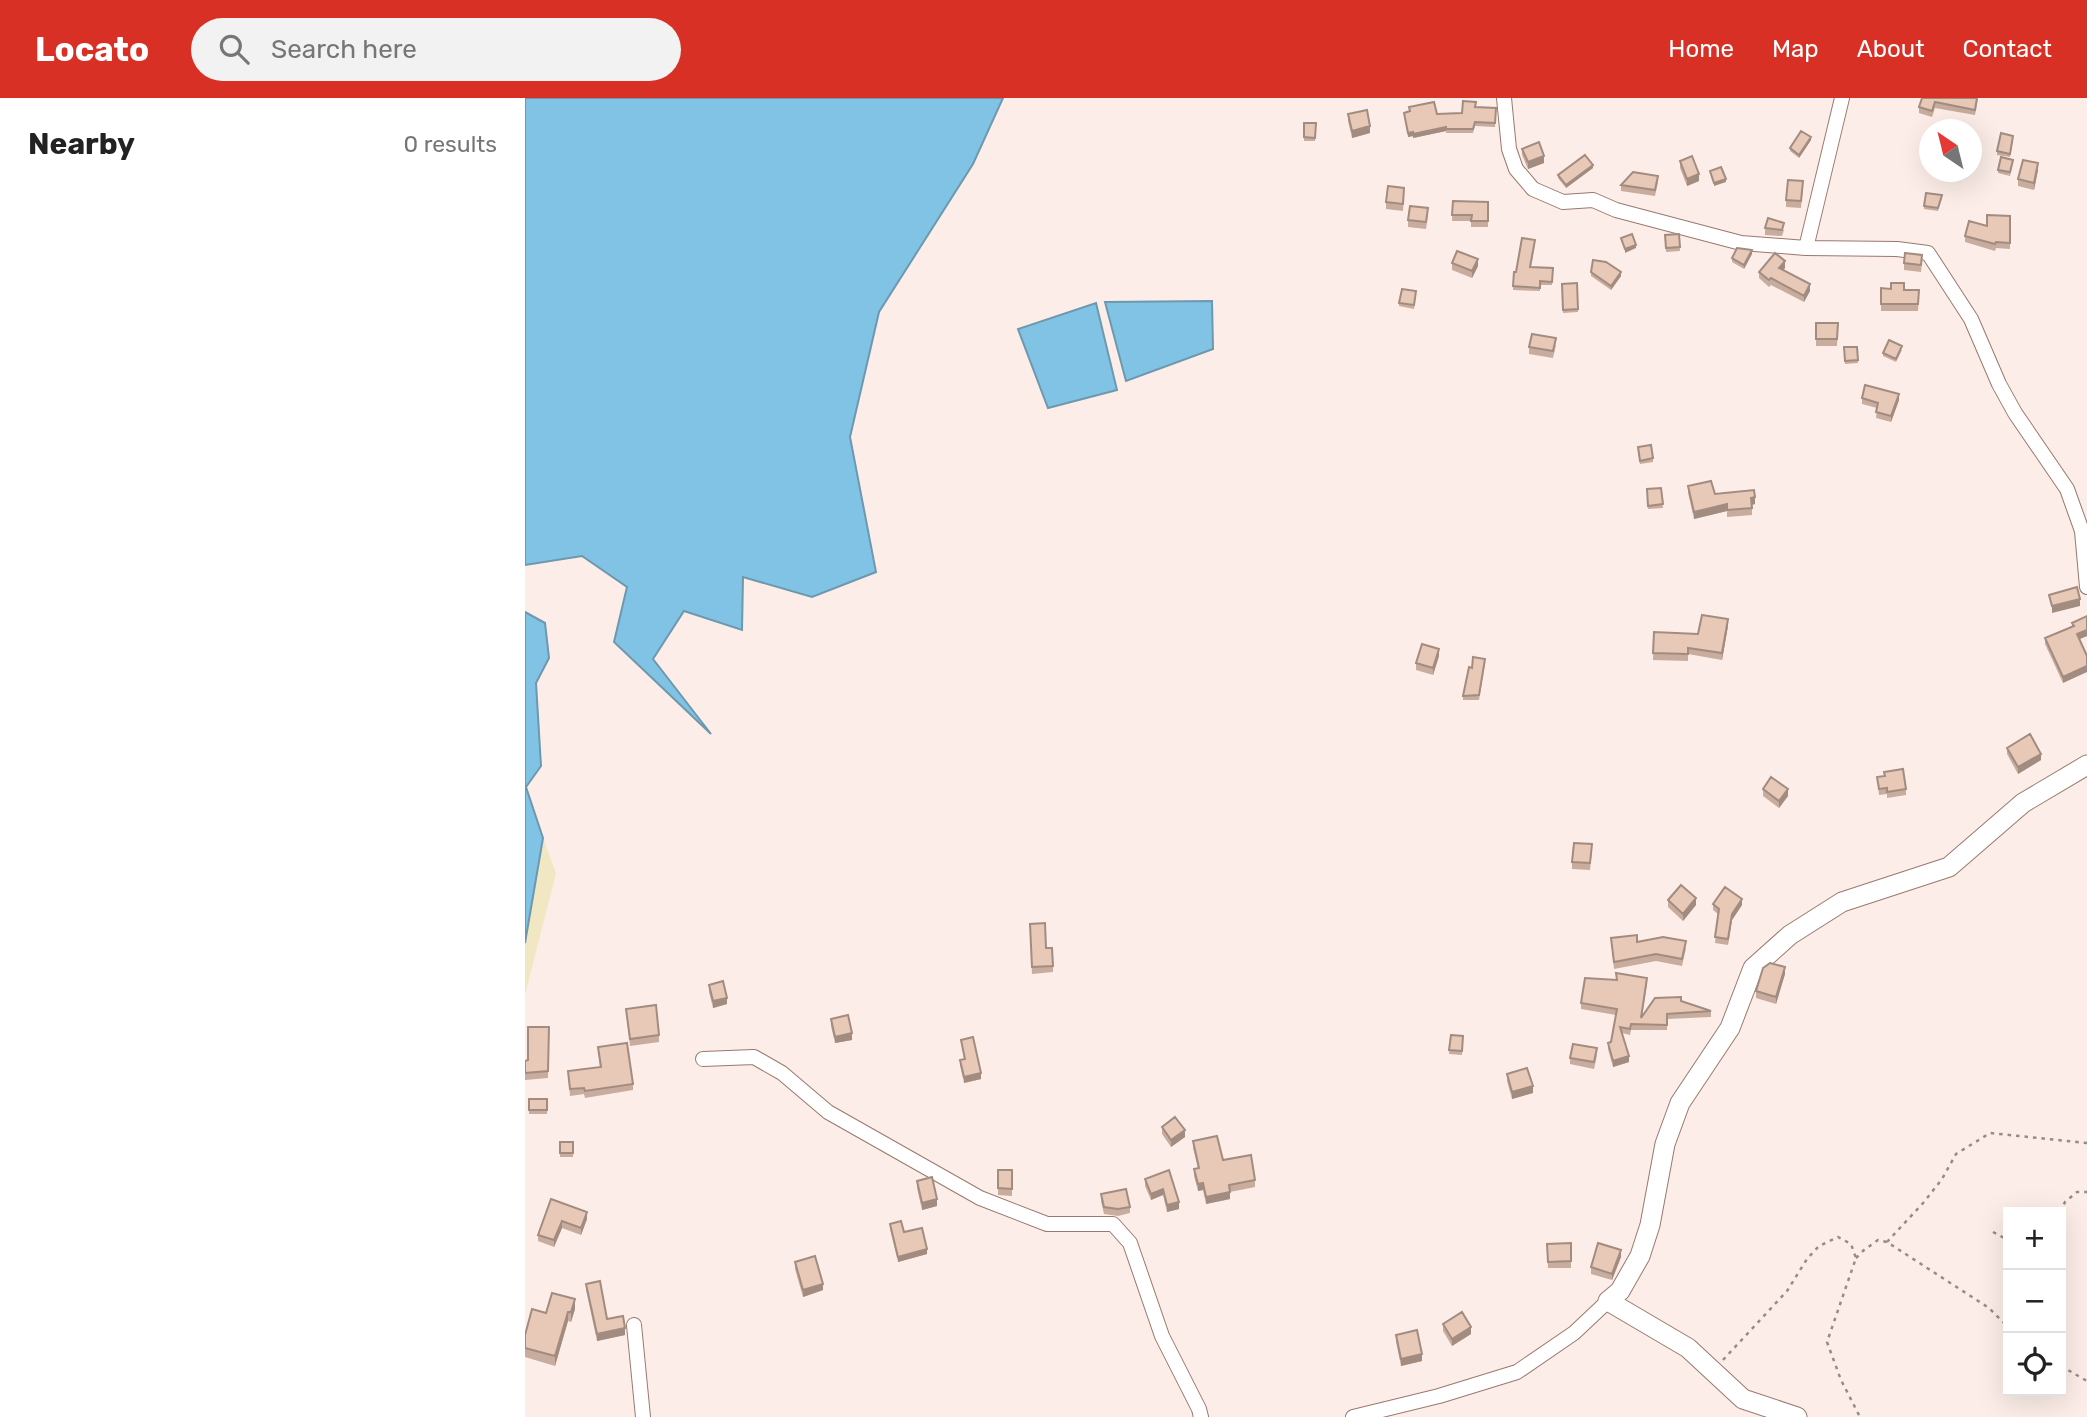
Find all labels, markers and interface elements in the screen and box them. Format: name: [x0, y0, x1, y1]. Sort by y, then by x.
search box: [191, 18, 681, 81]
text: Locato: [35, 30, 149, 69]
icon: search: [215, 30, 253, 68]
text: Search here: [271, 34, 417, 65]
text: Home: [1668, 35, 1734, 63]
text: Map: [1772, 35, 1819, 63]
text: About: [1857, 35, 1925, 63]
text: Contact: [1963, 35, 2052, 63]
north arrow: [1919, 119, 1982, 182]
text: Nearby: [28, 126, 135, 162]
text: 0 results: [403, 130, 497, 158]
map controls: [2003, 1207, 2066, 1396]
button: +: [2003, 1207, 2066, 1270]
button: −: [2003, 1270, 2066, 1333]
button: locate: [2003, 1333, 2066, 1396]

